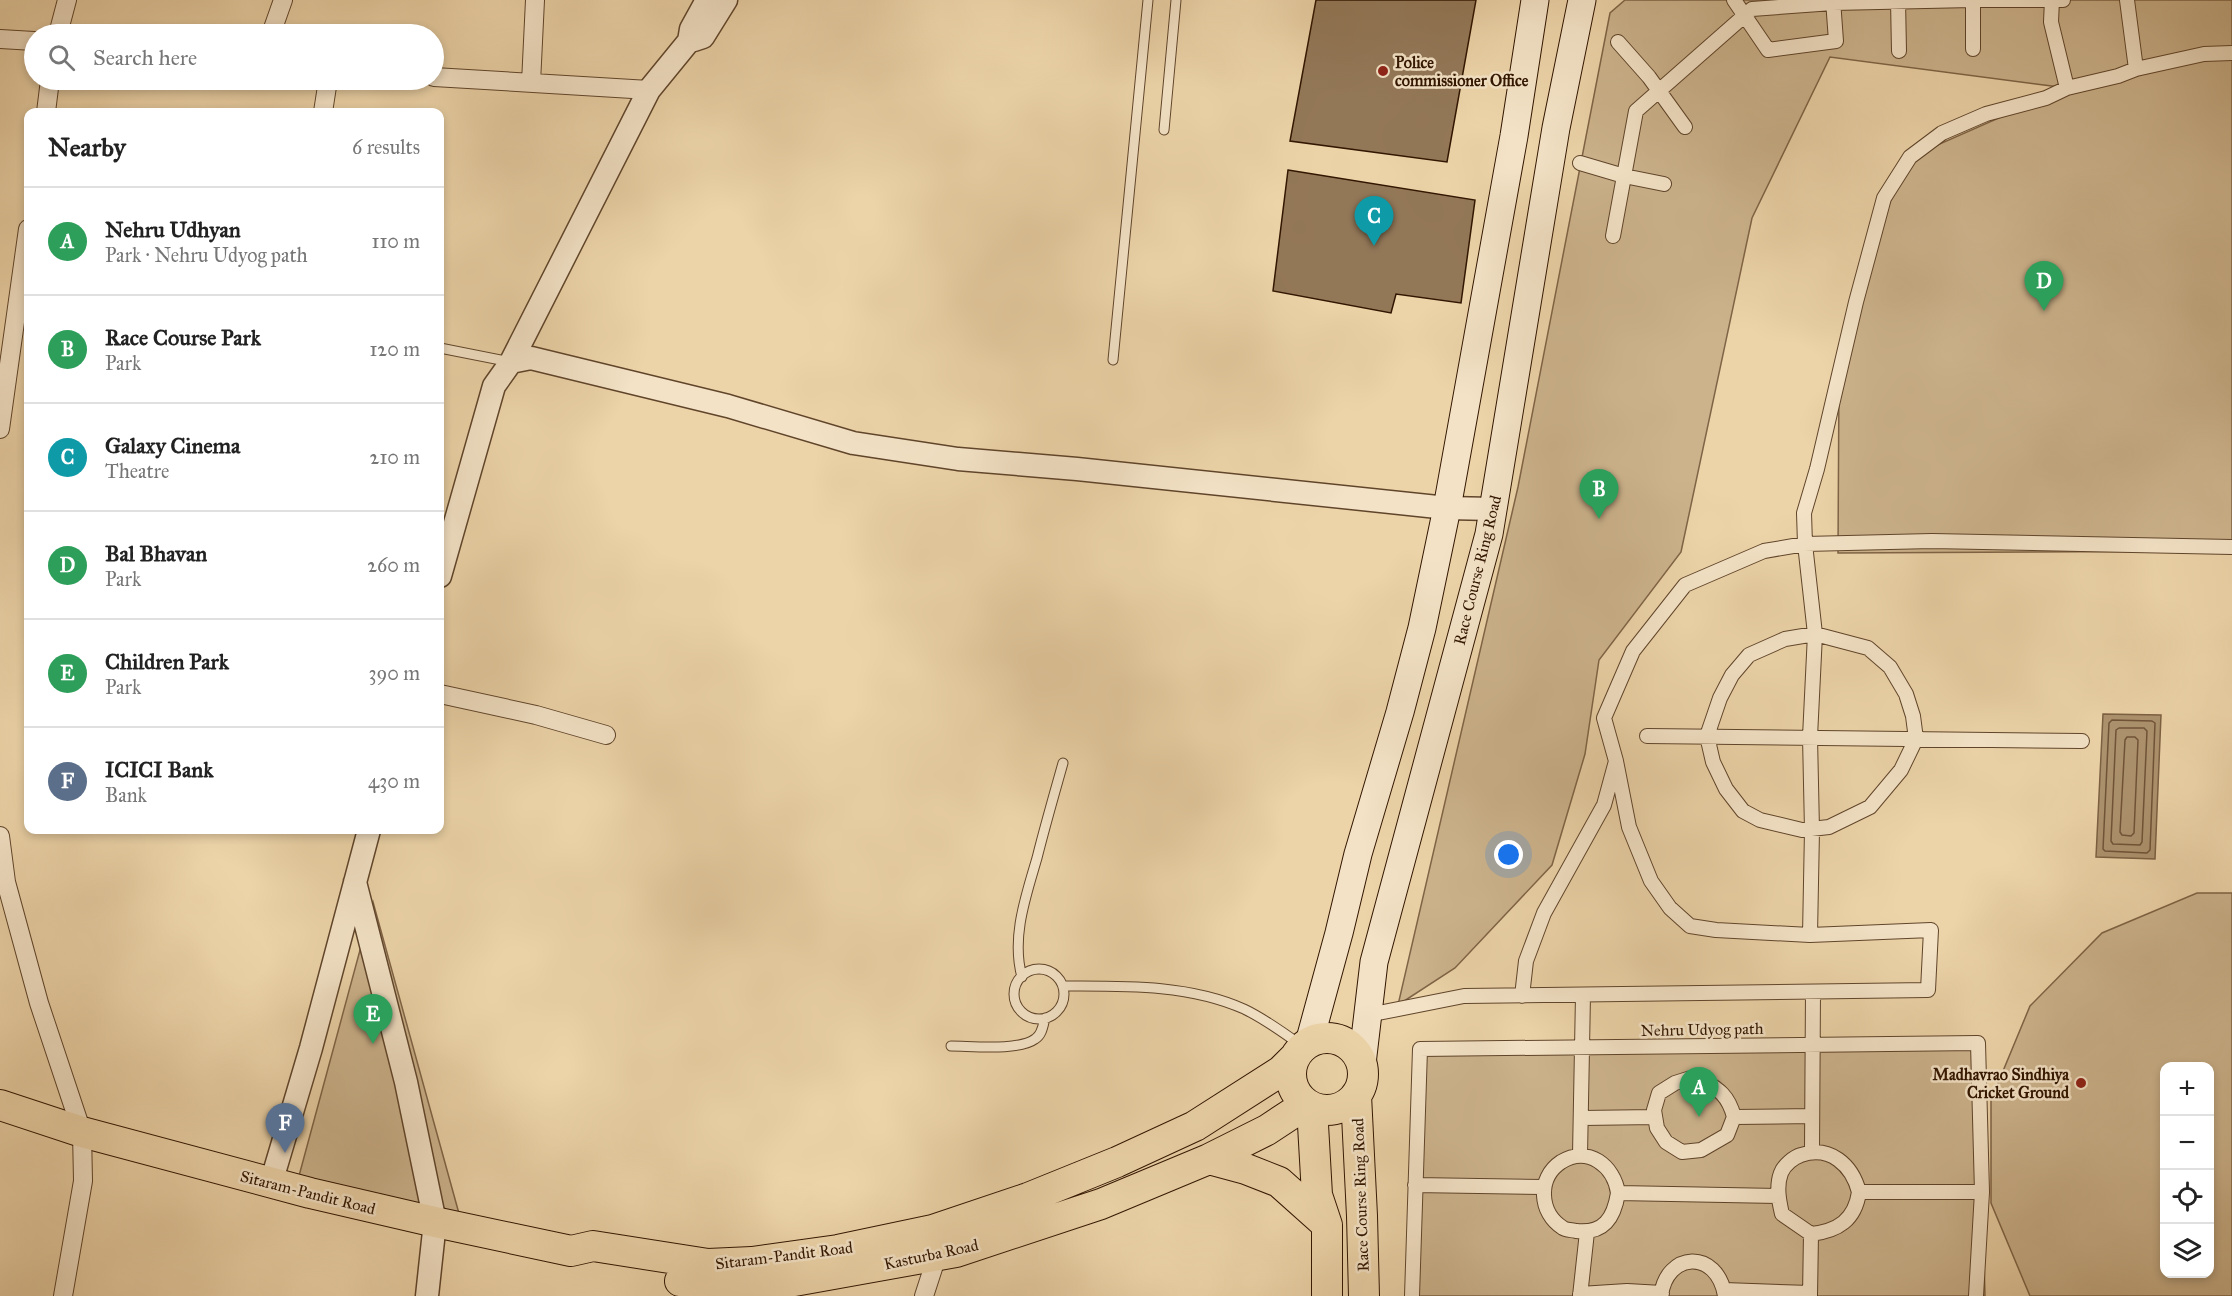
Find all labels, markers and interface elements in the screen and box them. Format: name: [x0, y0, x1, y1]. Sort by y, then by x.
search box: [24, 24, 444, 90]
icon: search: [45, 41, 78, 74]
text: Search here: [93, 44, 197, 71]
place label: Police commissioner Office: [1395, 53, 1529, 90]
marker: Police commissioner Office: [1376, 64, 1390, 78]
text: Nearby: [48, 131, 126, 163]
text: 6 results: [352, 135, 420, 159]
pin: C: [1354, 196, 1394, 246]
text: Nehru Udhyan: [105, 216, 241, 243]
text: A: [61, 229, 74, 253]
text: 110 m: [372, 229, 420, 253]
text: Park · Nehru Udyog path: [105, 243, 308, 267]
pin: D: [2024, 262, 2064, 311]
text: Race Course Park: [105, 324, 261, 351]
text: B: [61, 337, 74, 361]
text: 120 m: [369, 337, 420, 361]
text: Park: [105, 351, 141, 375]
text: Galaxy Cinema: [105, 432, 240, 459]
text: C: [61, 445, 74, 469]
text: 210 m: [370, 445, 420, 469]
text: Theatre: [105, 459, 169, 483]
pin: B: [1580, 470, 1618, 519]
street label: Race Course Ring Road: [1450, 493, 1506, 647]
text: Bal Bhavan: [105, 540, 207, 567]
text: D: [60, 553, 75, 577]
text: 260 m: [367, 553, 420, 577]
text: Park: [105, 567, 141, 591]
text: Children Park: [105, 648, 229, 675]
text: E: [60, 661, 75, 685]
text: 390 m: [369, 661, 420, 685]
text: Park: [105, 675, 141, 699]
text: ICICI Bank: [105, 756, 213, 783]
text: F: [61, 769, 74, 793]
text: 430 m: [368, 769, 420, 793]
text: Bank: [105, 783, 147, 807]
your location: [1494, 840, 1523, 869]
pin: E: [354, 994, 392, 1044]
street label: Nehru Udyog path: [1640, 1019, 1764, 1041]
map controls: [2160, 1062, 2214, 1278]
button: +: [2160, 1062, 2214, 1116]
place label: Madhavrao Sindhiya Cricket Ground: [1933, 1065, 2070, 1102]
pin: A: [1680, 1068, 1718, 1117]
marker: Madhavrao Sindhiya Cricket Ground: [2074, 1076, 2088, 1090]
pin: F: [266, 1104, 304, 1153]
button: −: [2160, 1116, 2214, 1170]
street label: Race Course Ring Road: [1348, 1118, 1374, 1272]
street label: Sitaram-Pandit Road: [238, 1167, 377, 1218]
button: locate: [2160, 1170, 2214, 1224]
button: layers: [2160, 1224, 2214, 1278]
street label: Kasturba Road: [882, 1235, 980, 1274]
street label: Sitaram-Pandit Road: [714, 1238, 854, 1273]

